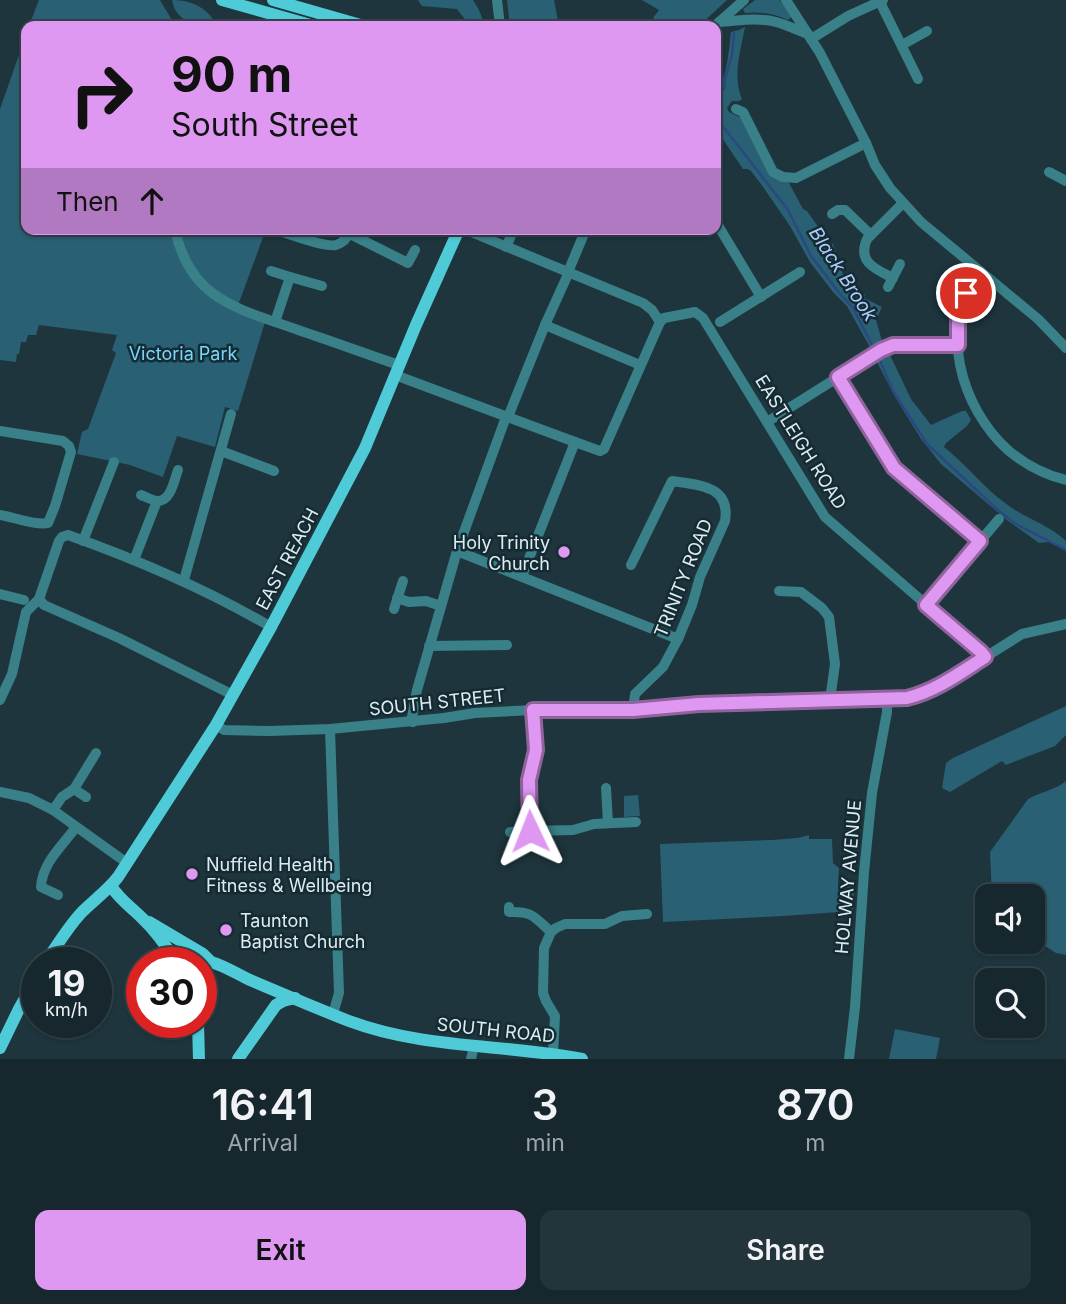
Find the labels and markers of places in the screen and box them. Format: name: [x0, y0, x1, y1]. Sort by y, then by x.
pin: [936, 263, 996, 323]
place label: Holy Trinity Church: [453, 532, 550, 574]
marker: Holy Trinity Church: [556, 544, 572, 560]
place label: Nuffield Health Fitness & Wellbeing: [206, 854, 372, 896]
marker: Nuffield Health Fitness & Wellbeing: [184, 866, 200, 882]
place label: Taunton Baptist Church: [240, 910, 365, 952]
marker: Taunton Baptist Church: [218, 922, 234, 938]

